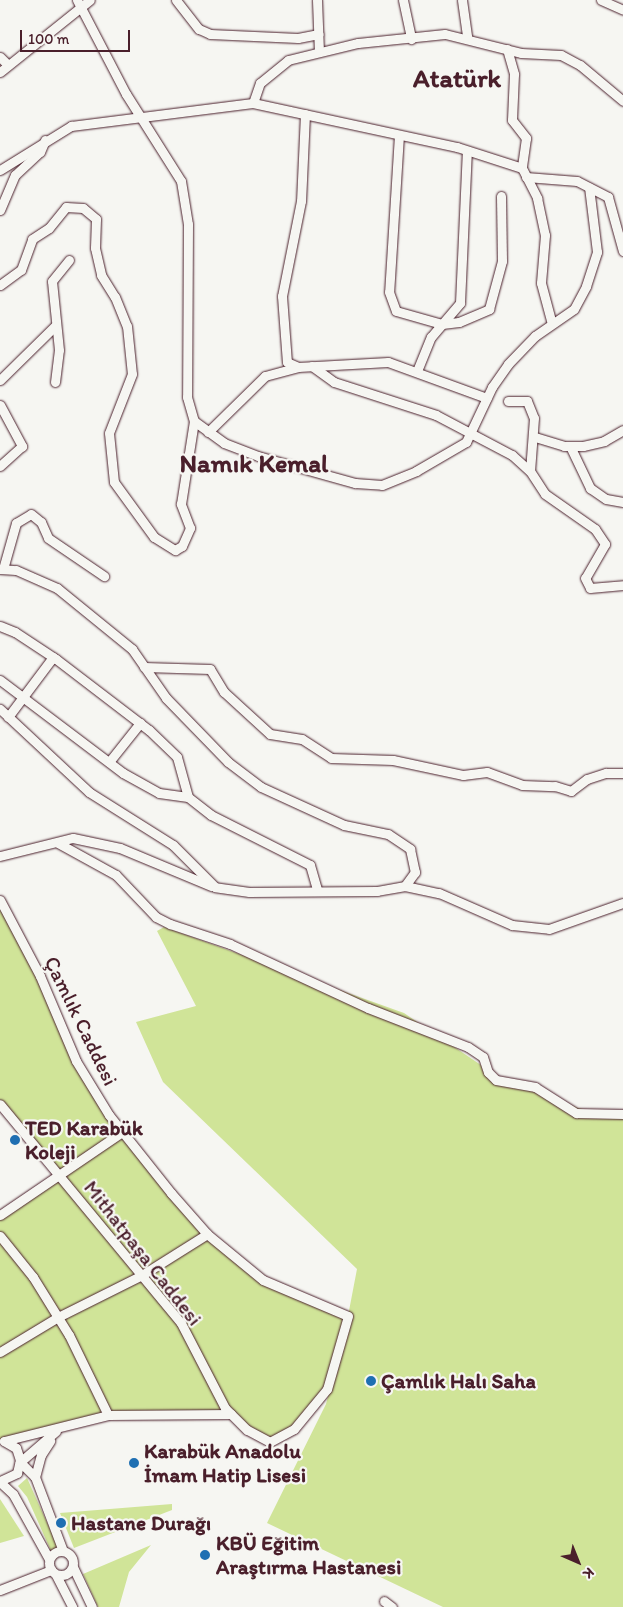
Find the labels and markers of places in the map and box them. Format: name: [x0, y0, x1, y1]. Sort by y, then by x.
place label: TED Karabük Koleji: [25, 1115, 143, 1165]
marker: TED Karabük Koleji: [9, 1134, 21, 1146]
place label: Çamlık Halı Saha: [381, 1368, 536, 1394]
marker: Çamlık Halı Saha: [365, 1375, 377, 1387]
place label: Karabük Anadolu İmam Hatip Lisesi: [144, 1438, 306, 1488]
marker: Karabük Anadolu İmam Hatip Lisesi: [128, 1457, 140, 1469]
place label: Hastane Durağı: [71, 1510, 211, 1536]
marker: Hastane Durağı: [55, 1517, 67, 1529]
place label: KBÜ Eğitim Araştırma Hastanesi: [216, 1530, 402, 1580]
marker: KBÜ Eğitim Araştırma Hastanesi: [198, 1548, 212, 1562]

